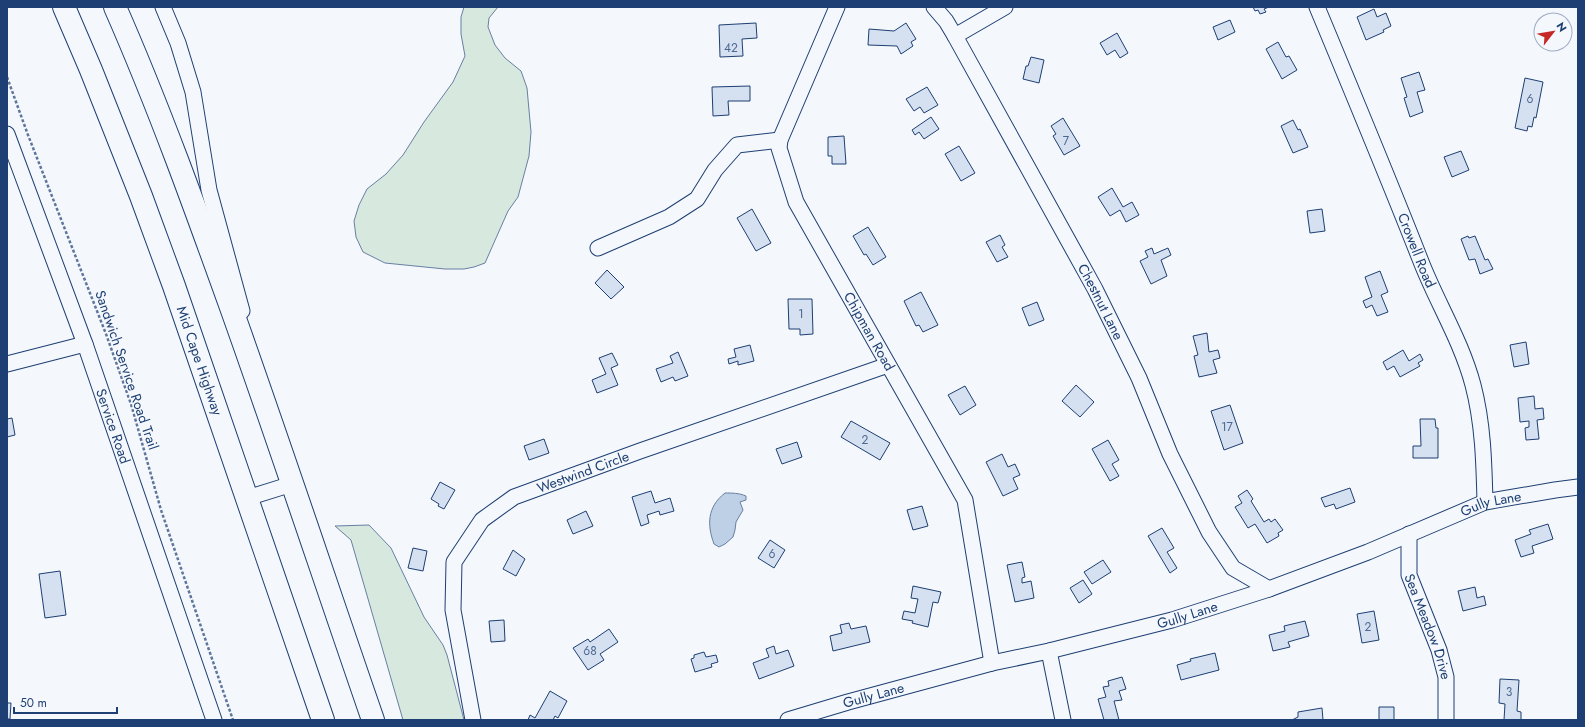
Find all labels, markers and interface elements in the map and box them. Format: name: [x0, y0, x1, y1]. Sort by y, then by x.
north arrow: [1533, 12, 1573, 52]
text: N: [1552, 19, 1571, 35]
house number: 42: [724, 39, 738, 57]
house number: 6: [1527, 90, 1534, 108]
house number: 7: [1063, 132, 1070, 150]
street label: Crowell Road: [1393, 210, 1441, 291]
street label: Chestnut Lane: [1073, 260, 1129, 343]
street label: Sandwich Service Road Trail: [92, 288, 162, 452]
street label: Chipman Road: [839, 288, 900, 374]
street label: Mid Cape Highway: [172, 304, 228, 419]
house number: 1: [798, 305, 804, 323]
street label: Service Road: [92, 386, 134, 466]
house number: 17: [1221, 418, 1234, 436]
house number: 2: [862, 431, 869, 449]
street label: Westwind Circle: [534, 446, 632, 498]
street label: Gully Lane: [1457, 486, 1523, 521]
house number: 6: [769, 545, 776, 563]
street label: Sea Meadow Drive: [1399, 571, 1456, 682]
street label: Gully Lane: [1155, 596, 1220, 633]
house number: 2: [1365, 618, 1372, 636]
house number: 68: [583, 642, 597, 660]
street label: Gully Lane: [841, 677, 906, 713]
house number: 3: [1506, 683, 1513, 701]
scale bar: [14, 689, 117, 715]
text: 50 m: [20, 694, 47, 712]

